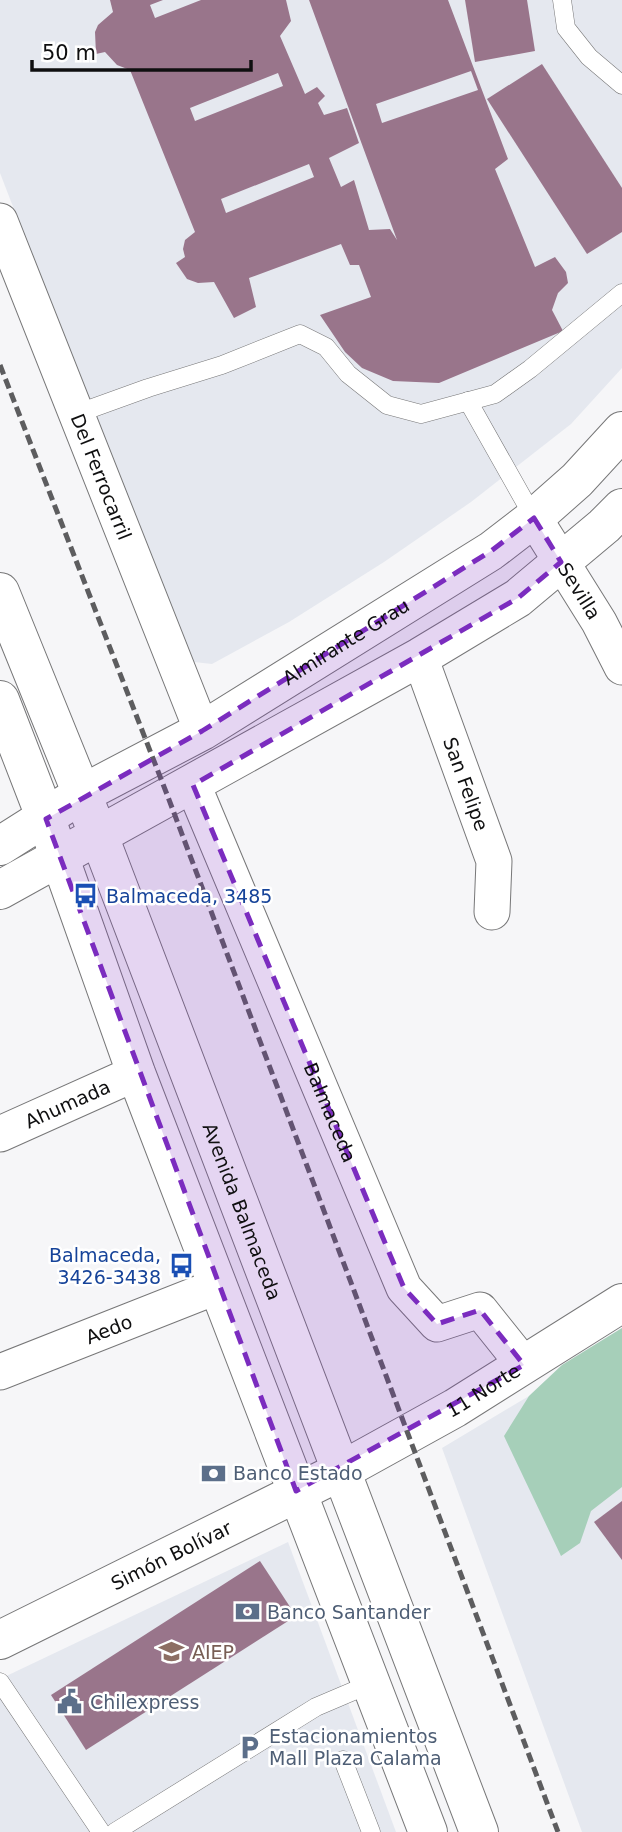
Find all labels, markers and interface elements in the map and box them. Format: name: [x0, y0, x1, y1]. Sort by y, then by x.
scale bar: [32, 28, 250, 72]
text: 50 m: [42, 41, 96, 65]
street label: Del Ferrocarril: [66, 410, 136, 543]
street label: Sevilla: [554, 559, 605, 623]
street label: Almirante Grau: [278, 594, 413, 689]
street label: San Felipe: [439, 734, 493, 834]
bus stop icon: Balmaceda, 3485: [72, 882, 100, 910]
place label: Balmaceda, 3485: [106, 885, 272, 907]
street label: Balmaceda: [300, 1059, 361, 1166]
street label: Ahumada: [22, 1075, 114, 1132]
street label: Avenida Balmaceda: [198, 1120, 286, 1303]
place label: Balmaceda, 3426-3438: [49, 1244, 161, 1288]
bus stop icon: Balmaceda, 3426-3438: [167, 1252, 195, 1280]
street label: Aedo: [82, 1310, 135, 1348]
street label: 11 Norte: [442, 1359, 524, 1422]
bank icon: Banco Estado: [199, 1459, 227, 1487]
place label: Banco Estado: [233, 1462, 363, 1484]
street label: Simón Bolívar: [107, 1516, 235, 1594]
bank icon: Banco Santander: [233, 1598, 261, 1626]
place label: Banco Santander: [267, 1601, 430, 1623]
school or university icon: AIEP: [158, 1638, 186, 1666]
place label: AIEP: [192, 1641, 234, 1663]
public building icon: Chilexpress: [56, 1688, 84, 1716]
place label: Chilexpress: [90, 1691, 199, 1713]
place label: Estacionamientos Mall Plaza Calama: [269, 1725, 442, 1769]
parking icon: Estacionamientos Mall Plaza Calama: [235, 1733, 263, 1761]

